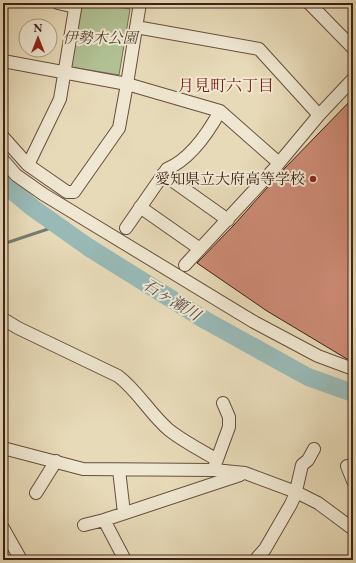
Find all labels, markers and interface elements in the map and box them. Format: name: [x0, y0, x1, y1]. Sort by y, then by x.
north arrow: [18, 18, 58, 58]
text: N: [34, 21, 43, 35]
park label: 伊勢木公園: [62, 28, 140, 47]
district label: 月見町六丁目: [178, 75, 274, 96]
place label: 愛知県立大府高等学校: [155, 169, 305, 188]
marker: 愛知県立大府高等学校: [308, 174, 318, 184]
water label: 石ヶ瀬川: [139, 274, 206, 326]

